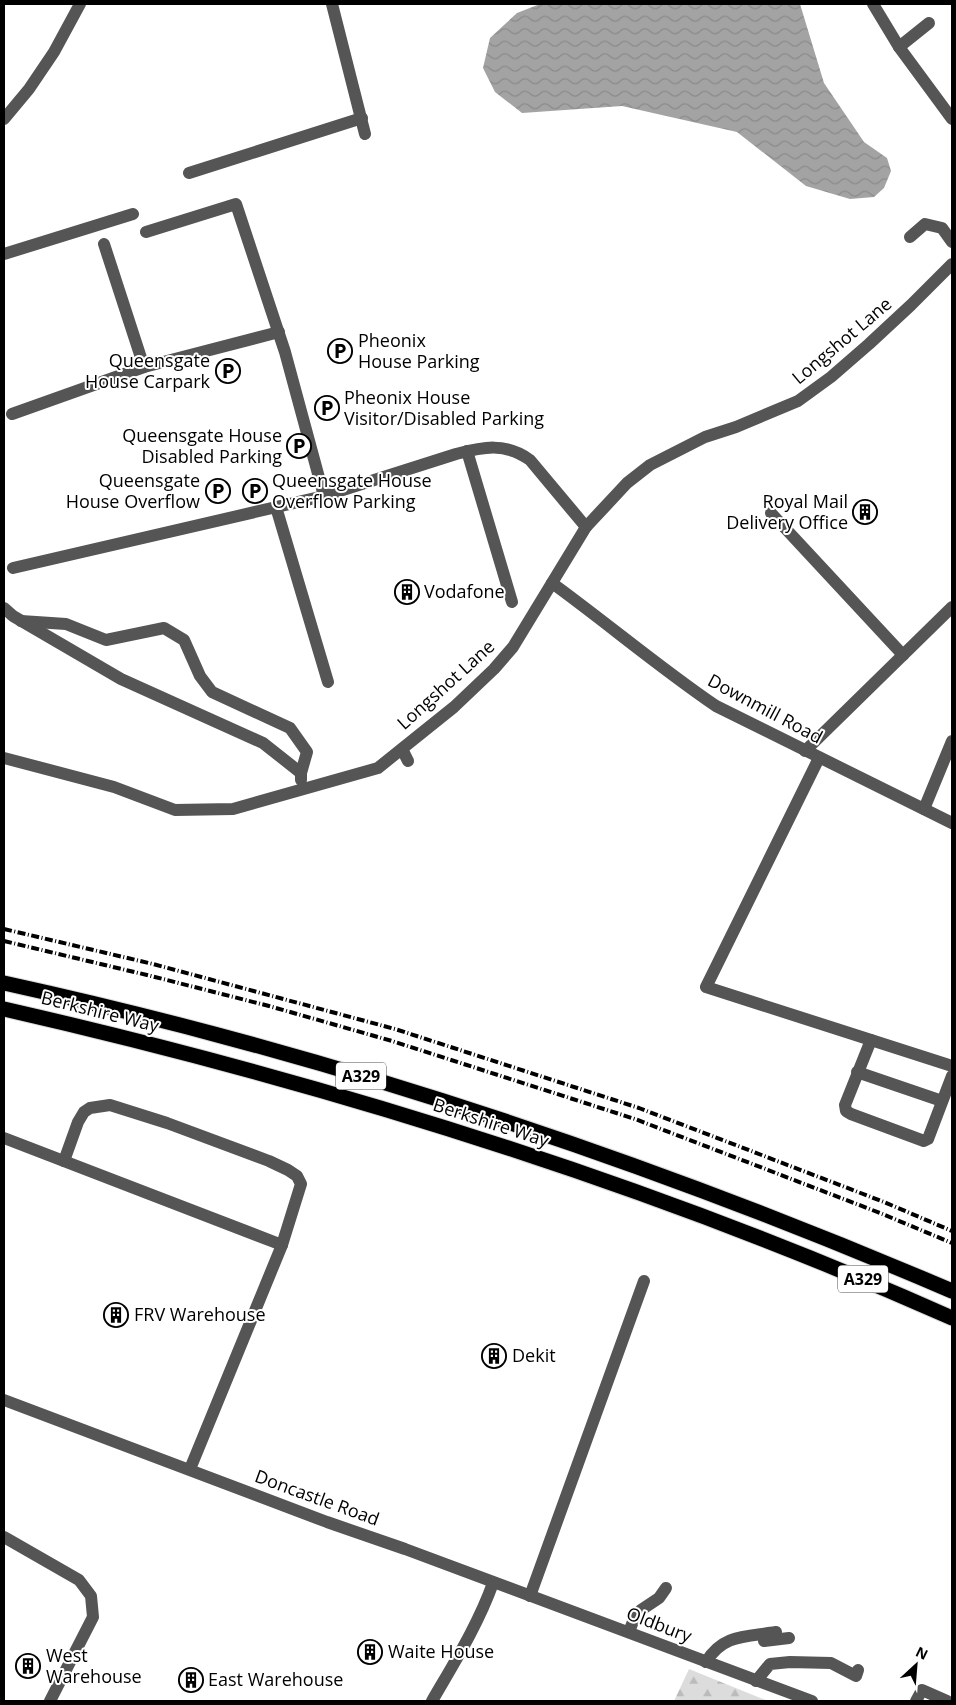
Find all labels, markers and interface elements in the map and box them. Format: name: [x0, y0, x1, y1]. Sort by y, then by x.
street label: Longshot Lane: [786, 291, 896, 389]
place label: Pheonix House Parking: [358, 328, 480, 373]
parking icon: Pheonix House Parking: [327, 338, 353, 364]
place label: Queensgate House Carpark: [85, 348, 211, 393]
parking icon: Queensgate House Carpark: [215, 358, 241, 384]
place label: Pheonix House Visitor/Disabled Parking: [344, 385, 544, 430]
parking icon: Pheonix House Visitor/Disabled Parking: [314, 395, 340, 421]
place label: Queensgate House Disabled Parking: [122, 423, 282, 468]
parking icon: Queensgate House Disabled Parking: [286, 433, 312, 459]
place label: Queensgate House Overflow: [66, 468, 200, 513]
place label: Queensgate House Overflow Parking: [272, 468, 432, 513]
parking icon: Queensgate House Overflow: [205, 478, 231, 504]
parking icon: Queensgate House Overflow Parking: [242, 478, 268, 504]
place label: Royal Mail Delivery Office: [726, 489, 848, 534]
building icon: Royal Mail Delivery Office: [852, 499, 878, 525]
building icon: Vodafone: [394, 579, 420, 605]
place label: Vodafone: [424, 579, 505, 603]
street label: Longshot Lane: [392, 634, 499, 734]
street label: Downmill Road: [704, 668, 827, 748]
street label: Berkshire Way: [39, 985, 163, 1037]
road number: A329: [336, 1062, 386, 1090]
street label: Berkshire Way: [430, 1092, 553, 1152]
road number: A329: [838, 1266, 888, 1292]
building icon: FRV Warehouse: [103, 1302, 129, 1328]
place label: FRV Warehouse: [134, 1302, 265, 1326]
building icon: Dekit: [481, 1343, 507, 1369]
place label: Dekit: [512, 1343, 556, 1367]
street label: Doncastle Road: [252, 1463, 383, 1531]
street label: Oldbury: [623, 1601, 696, 1648]
building icon: Waite House: [357, 1639, 383, 1665]
place label: Waite House: [388, 1639, 494, 1663]
north arrow: [891, 1640, 941, 1690]
text: N: [913, 1642, 931, 1664]
place label: West Warehouse: [46, 1643, 142, 1688]
building icon: West Warehouse: [15, 1653, 41, 1679]
building icon: East Warehouse: [178, 1667, 204, 1693]
place label: East Warehouse: [208, 1667, 343, 1691]

